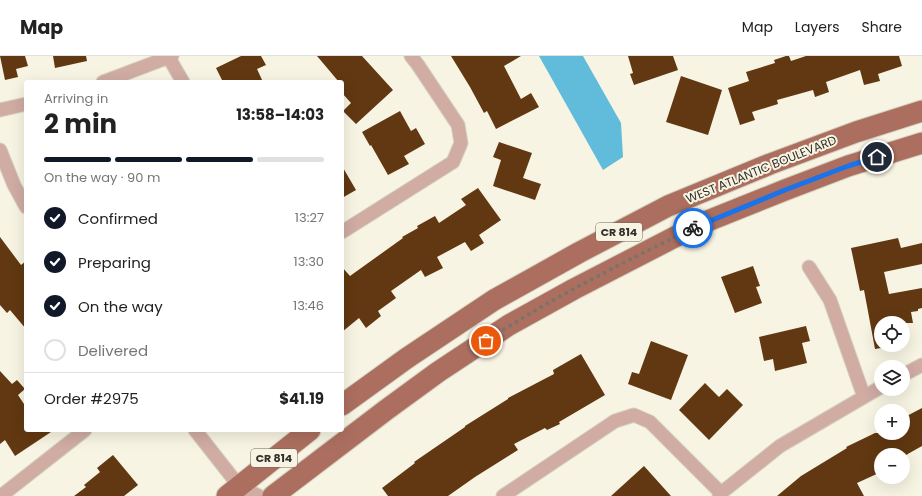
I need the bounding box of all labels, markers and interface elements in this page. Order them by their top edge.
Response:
text: Map [20,14,63,41]
text: Map [742,17,773,37]
text: Layers [795,17,839,37]
text: Share [861,17,902,37]
text: Arriving in [44,89,108,108]
text: 13:58–14:03 [236,104,324,125]
text: 2 min [44,106,117,142]
street label: WEST ATLANTIC BOULEVARD [683,131,839,207]
pin [860,140,894,174]
icon: home [866,146,888,168]
text: On the way · 90 m [44,168,160,187]
icon: check [44,207,66,229]
text: Confirmed [78,208,158,229]
text: 13:27 [295,208,324,227]
courier [673,208,713,248]
icon: bike [682,217,704,239]
road number: CR 814 [596,223,642,241]
icon: check [44,251,66,273]
text: Preparing [78,252,151,273]
text: 13:30 [294,252,324,271]
icon: check [44,295,66,317]
text: On the way [78,296,163,317]
text: 13:46 [293,296,324,315]
map controls [874,316,910,484]
button: locate [874,316,910,352]
pin [469,324,503,358]
icon: bag [475,330,497,352]
text: Delivered [78,340,148,361]
button: layers [874,360,910,396]
text: Order #2975 [44,388,139,409]
text: $41.19 [279,388,324,409]
button: + [874,404,910,440]
button: − [874,448,910,484]
road number: CR 814 [251,449,297,467]

